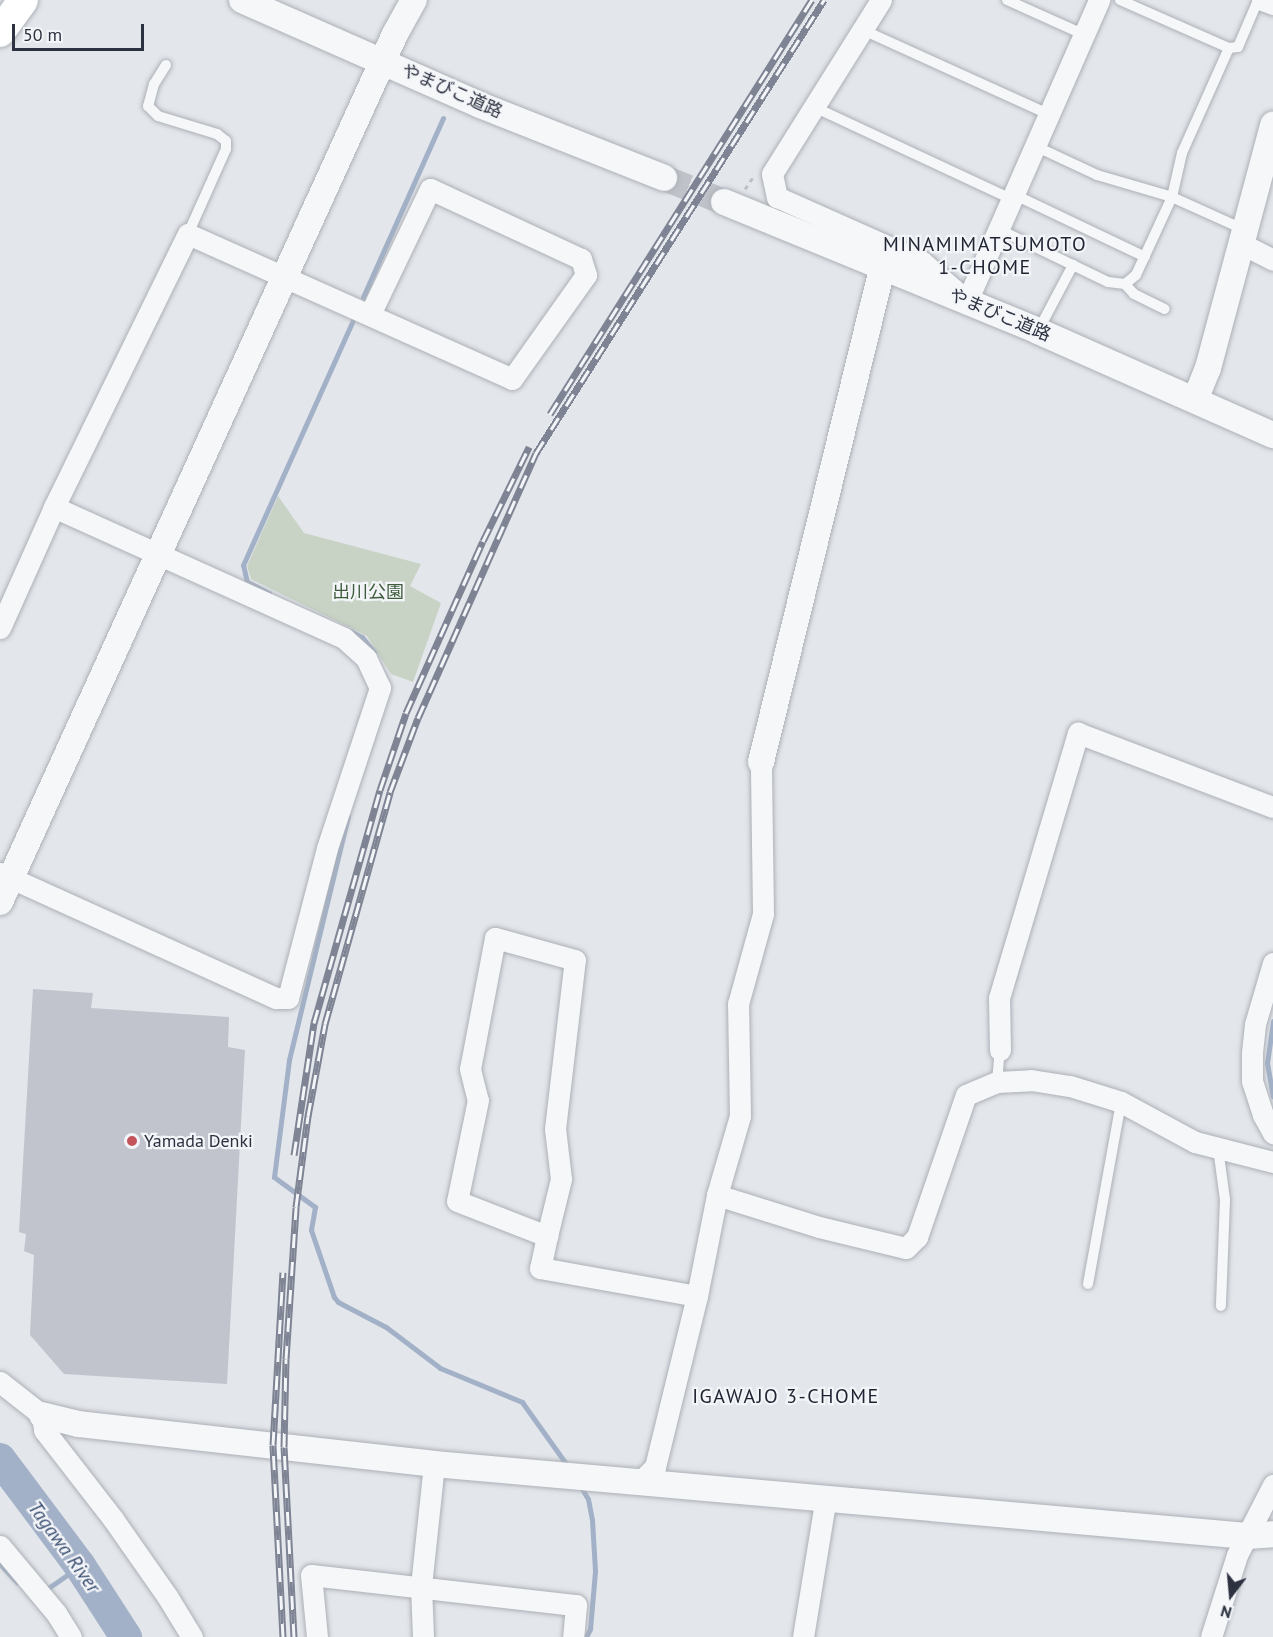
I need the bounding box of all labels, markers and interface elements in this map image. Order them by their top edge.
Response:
scale bar [15,12,147,50]
text: 50 m [23,23,62,46]
street label: やまびこ道路 [398,59,506,123]
district label: MINAMIMATSUMOTO 1-CHOME [883,232,1087,279]
street label: やまびこ道路 [946,284,1054,346]
park label: 出川公園 [332,581,404,603]
place label: Yamada Denki [144,1130,253,1152]
marker: Yamada Denki [125,1134,139,1148]
district label: IGAWAJO 3-CHOME [692,1384,880,1408]
water label: Tagawa River [23,1497,105,1597]
north arrow [1201,1565,1261,1625]
text: N [1218,1601,1234,1623]

